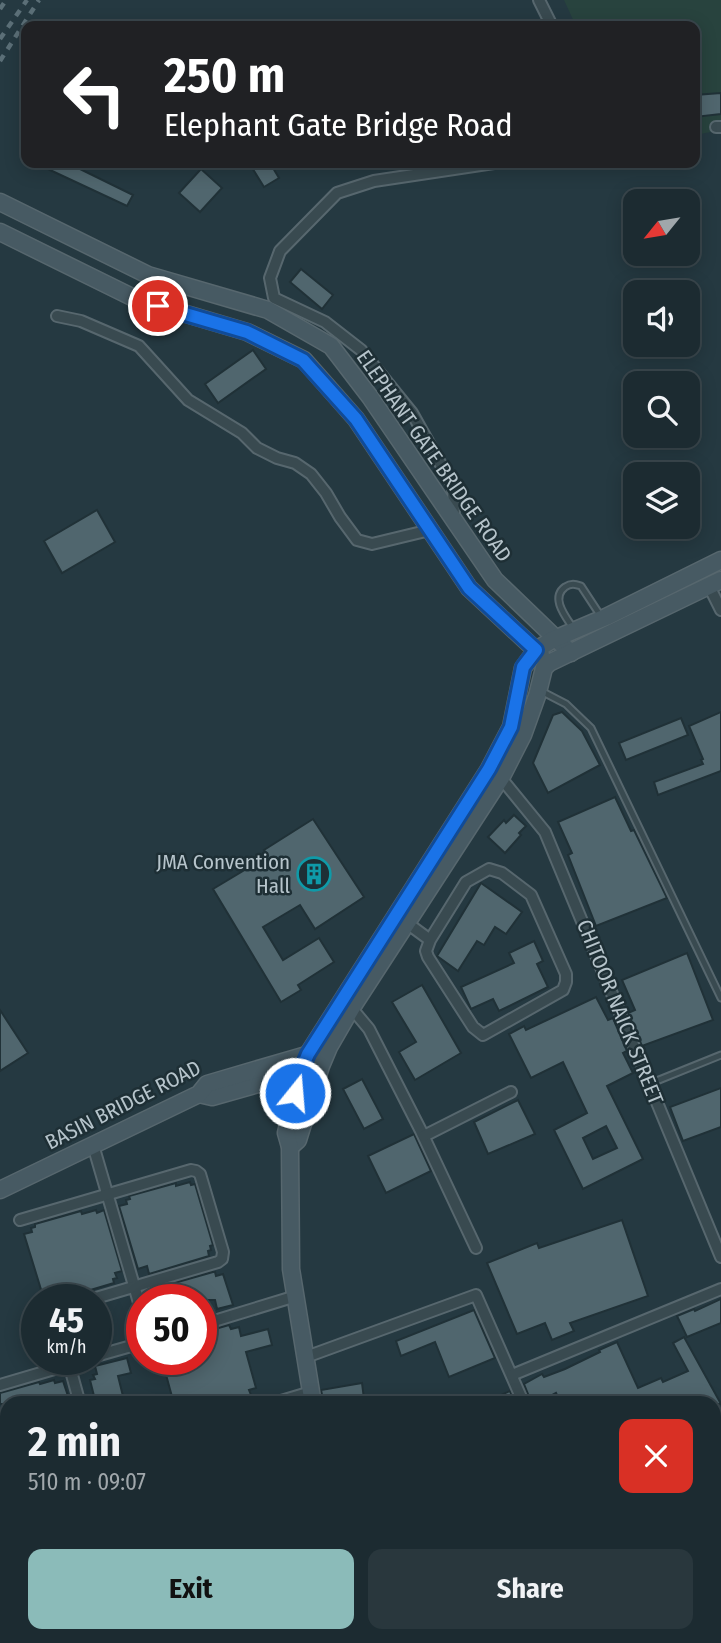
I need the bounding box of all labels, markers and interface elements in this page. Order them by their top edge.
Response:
text: 250 m [164,46,285,105]
icon: left [49,49,140,140]
text: Elephant Gate Bridge Road [164,106,513,144]
north arrow [623,189,700,266]
map controls [623,189,700,539]
pin [128,276,188,336]
button: sound [623,280,700,357]
icon: arrive [139,287,177,325]
street label: ELEPHANT GATE BRIDGE ROAD [351,345,517,567]
button: search [623,371,700,448]
button: layers [623,462,700,539]
place label: JMA Convention Hall [156,849,290,899]
building icon: JMA Convention Hall [295,855,333,893]
street label: CHITOOR NAICK STREET [571,916,669,1109]
street label: BASIN BRIDGE ROAD [41,1055,205,1155]
position arrow [258,1056,332,1130]
speed limit sign: 50 [126,1284,217,1375]
text: 45 [49,1299,84,1341]
text: km/h [46,1336,87,1358]
text: 2 min [28,1417,121,1467]
button: close [619,1419,693,1493]
text: 510 m · 09:07 [28,1468,146,1496]
button: Exit [28,1549,354,1629]
button: Share [368,1549,693,1629]

